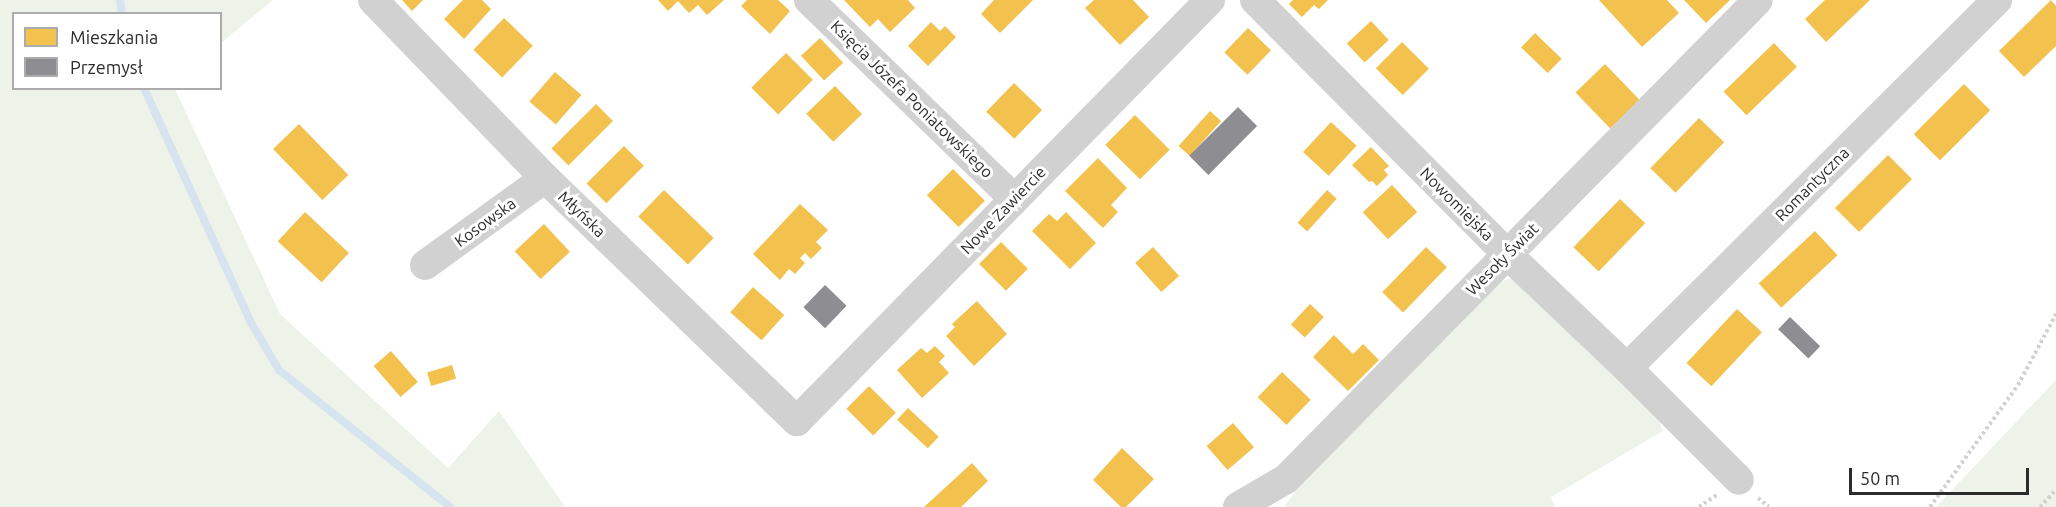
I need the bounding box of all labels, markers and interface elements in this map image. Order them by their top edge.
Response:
legend [12,12,222,90]
street label: Księcia Józefa Poniatowskiego [827,16,997,182]
text: Mieszkania [70,27,158,47]
text: Przemysł [70,57,143,77]
street label: Romantyczna [1771,143,1853,225]
street label: Nowe Zawiercie [956,162,1050,258]
street label: Nowomiejska [1416,163,1498,245]
street label: Młyńska [554,187,610,241]
street label: Kosowska [451,193,519,251]
street label: Wesoły Świat [1462,219,1542,299]
scale bar [1852,456,2032,494]
text: 50 m [1860,468,1900,488]

